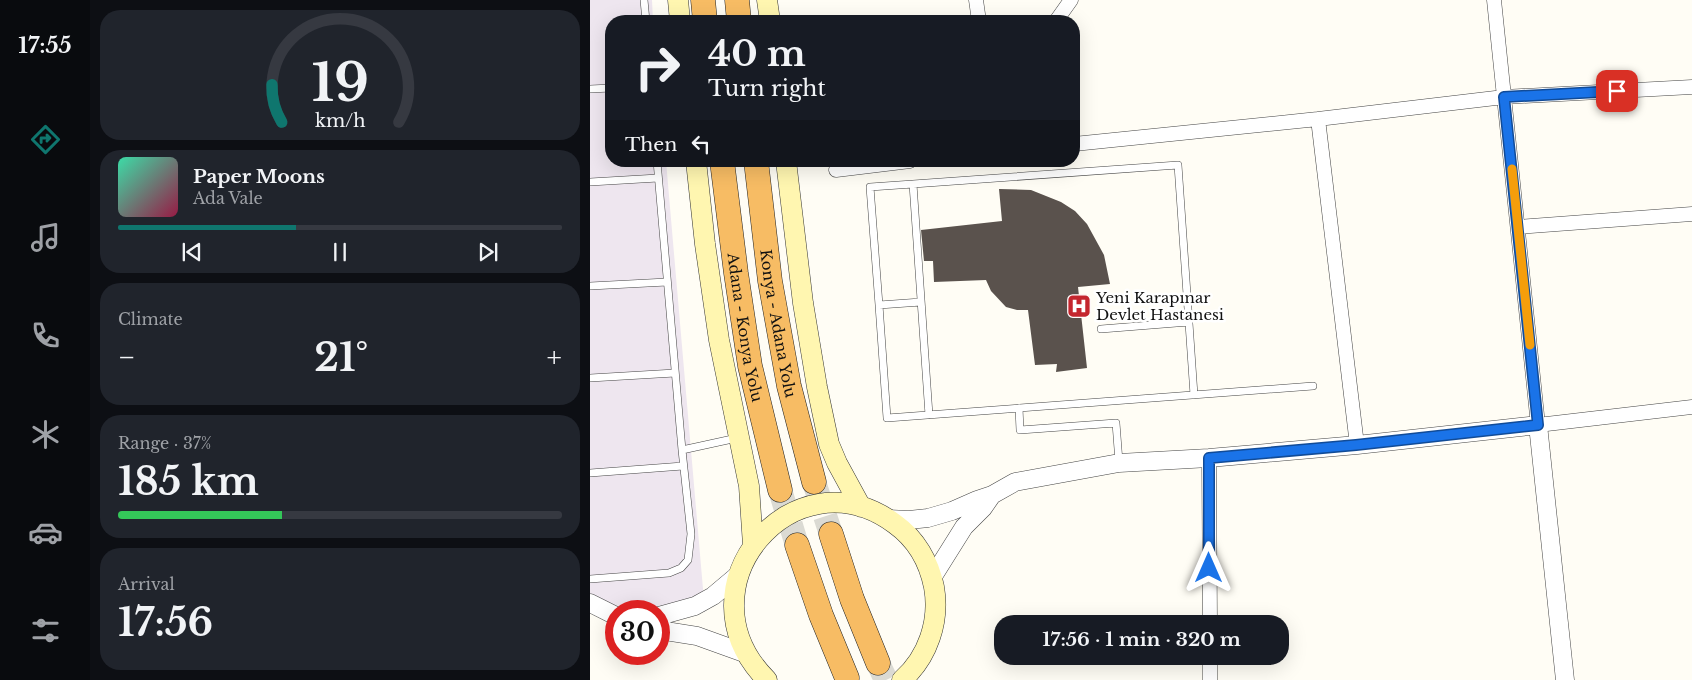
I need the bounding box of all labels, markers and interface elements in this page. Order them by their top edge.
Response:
text: 17:55 [18,32,72,59]
text: 40 m [708,32,806,75]
icon: right [625,35,690,100]
text: 19 [311,51,369,115]
pin [1596,70,1638,112]
text: Turn right [708,75,826,102]
icon: arrive [1603,77,1631,105]
text: km/h [315,110,365,132]
icon: directions [28,122,63,157]
icon: left [687,130,715,158]
text: Then [625,133,677,156]
text: Paper Moons [193,165,325,188]
text: Ada Vale [193,188,263,208]
icon: music [28,220,63,255]
icon: previous [178,238,206,266]
icon: pause [326,238,354,266]
icon: next [474,238,502,266]
street label: Konya - Adana Yolu [757,248,801,399]
street label: Adana - Konya Yolu [724,251,768,404]
place label: Yeni Karapınar Devlet Hastanesi [1095,288,1224,324]
hospital icon: Yeni Karapınar Devlet Hastanesi [1066,293,1092,319]
text: Climate [118,309,183,329]
icon: phone [28,318,63,353]
text: 21° [314,334,368,381]
text: − [118,340,136,375]
text: + [547,340,562,375]
icon: climate [28,417,63,452]
text: Range · 37% [118,433,212,453]
text: 185 km [118,458,259,505]
icon: car [28,515,63,550]
position arrow [1182,541,1234,593]
text: Arrival [118,574,175,594]
text: 17:56 [118,599,213,646]
speed limit sign: 30 [605,600,670,665]
icon: filters [28,613,63,648]
text: 17:56 · 1 min · 320 m [1042,628,1241,651]

